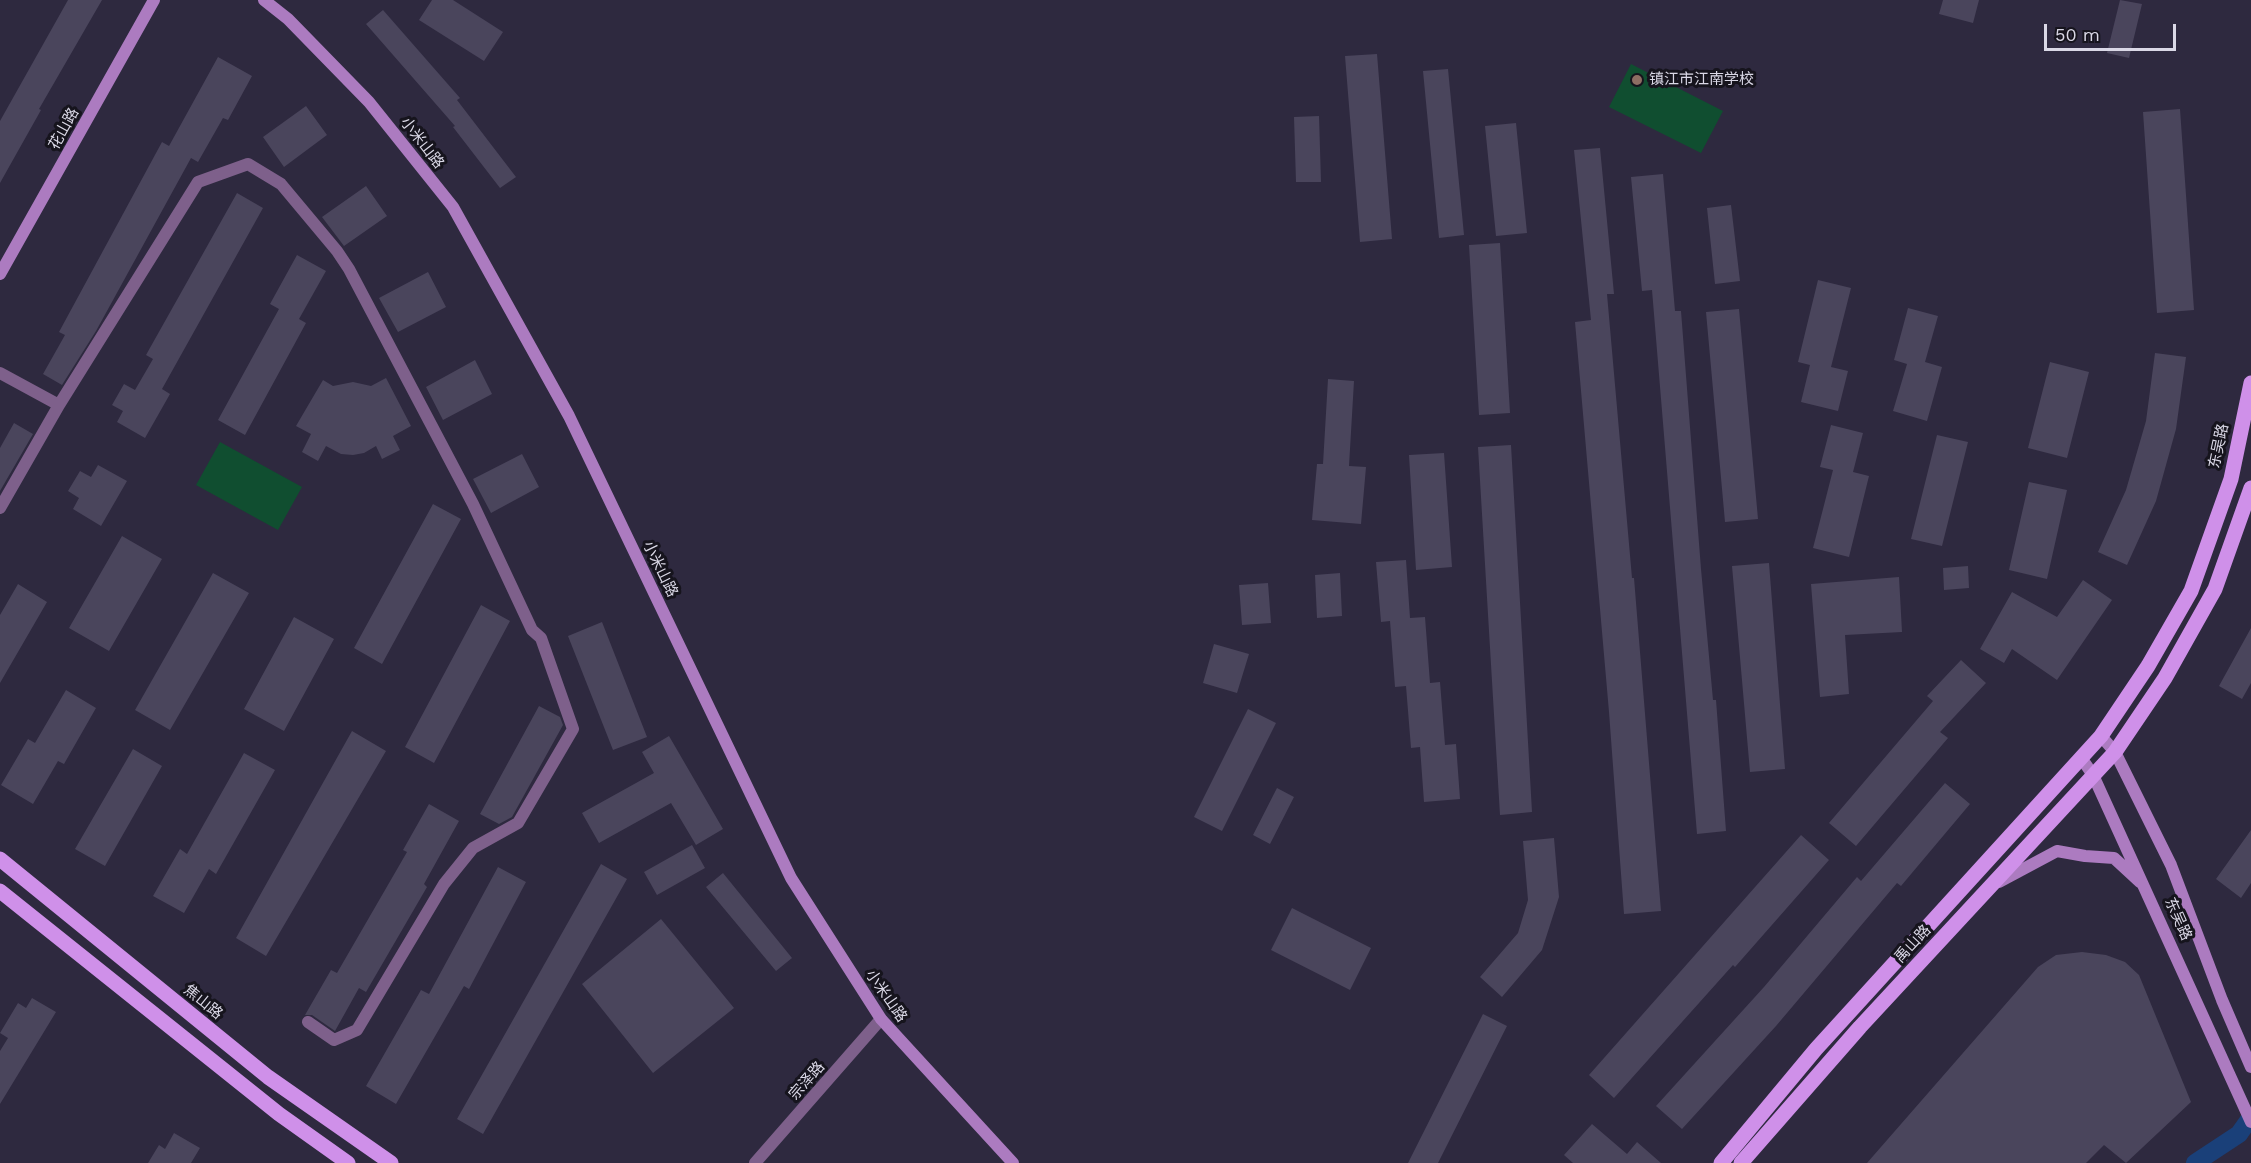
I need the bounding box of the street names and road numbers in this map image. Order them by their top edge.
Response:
street label: 花山路 [45,105,83,153]
street label: 小米山路 [396,114,448,172]
street label: 东吴路 [2206,422,2232,470]
street label: 小米山路 [639,538,681,600]
street label: 东吴路 [2161,895,2195,943]
street label: 禹山路 [1891,921,1935,967]
street label: 小米山路 [861,966,911,1026]
street label: 焦山路 [180,981,226,1023]
street label: 宗泽路 [785,1058,829,1104]

